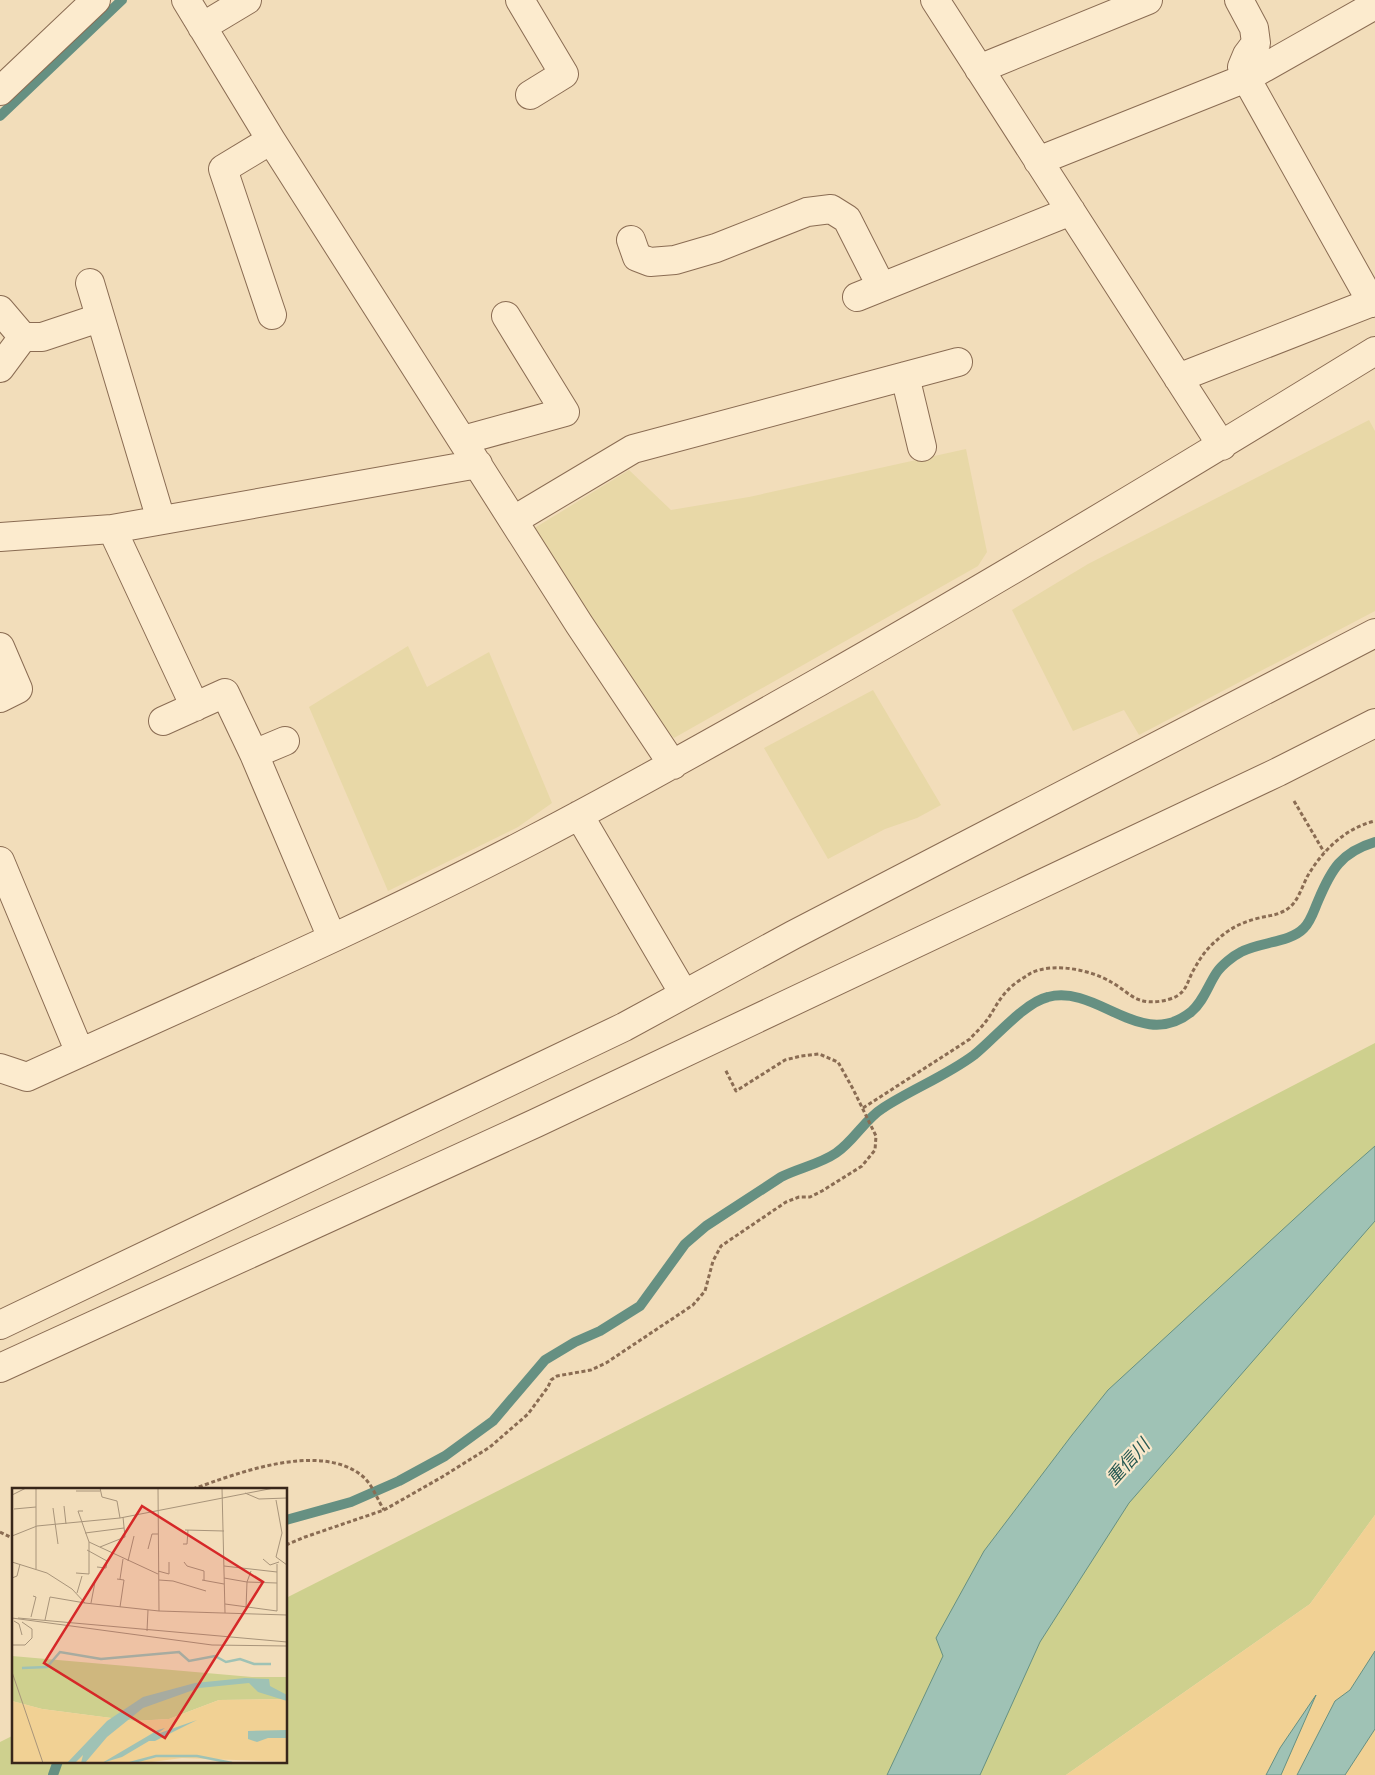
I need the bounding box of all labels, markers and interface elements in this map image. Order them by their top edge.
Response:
water label: 重信川 [1103,1434,1155,1489]
inset map [12,1488,288,1762]

